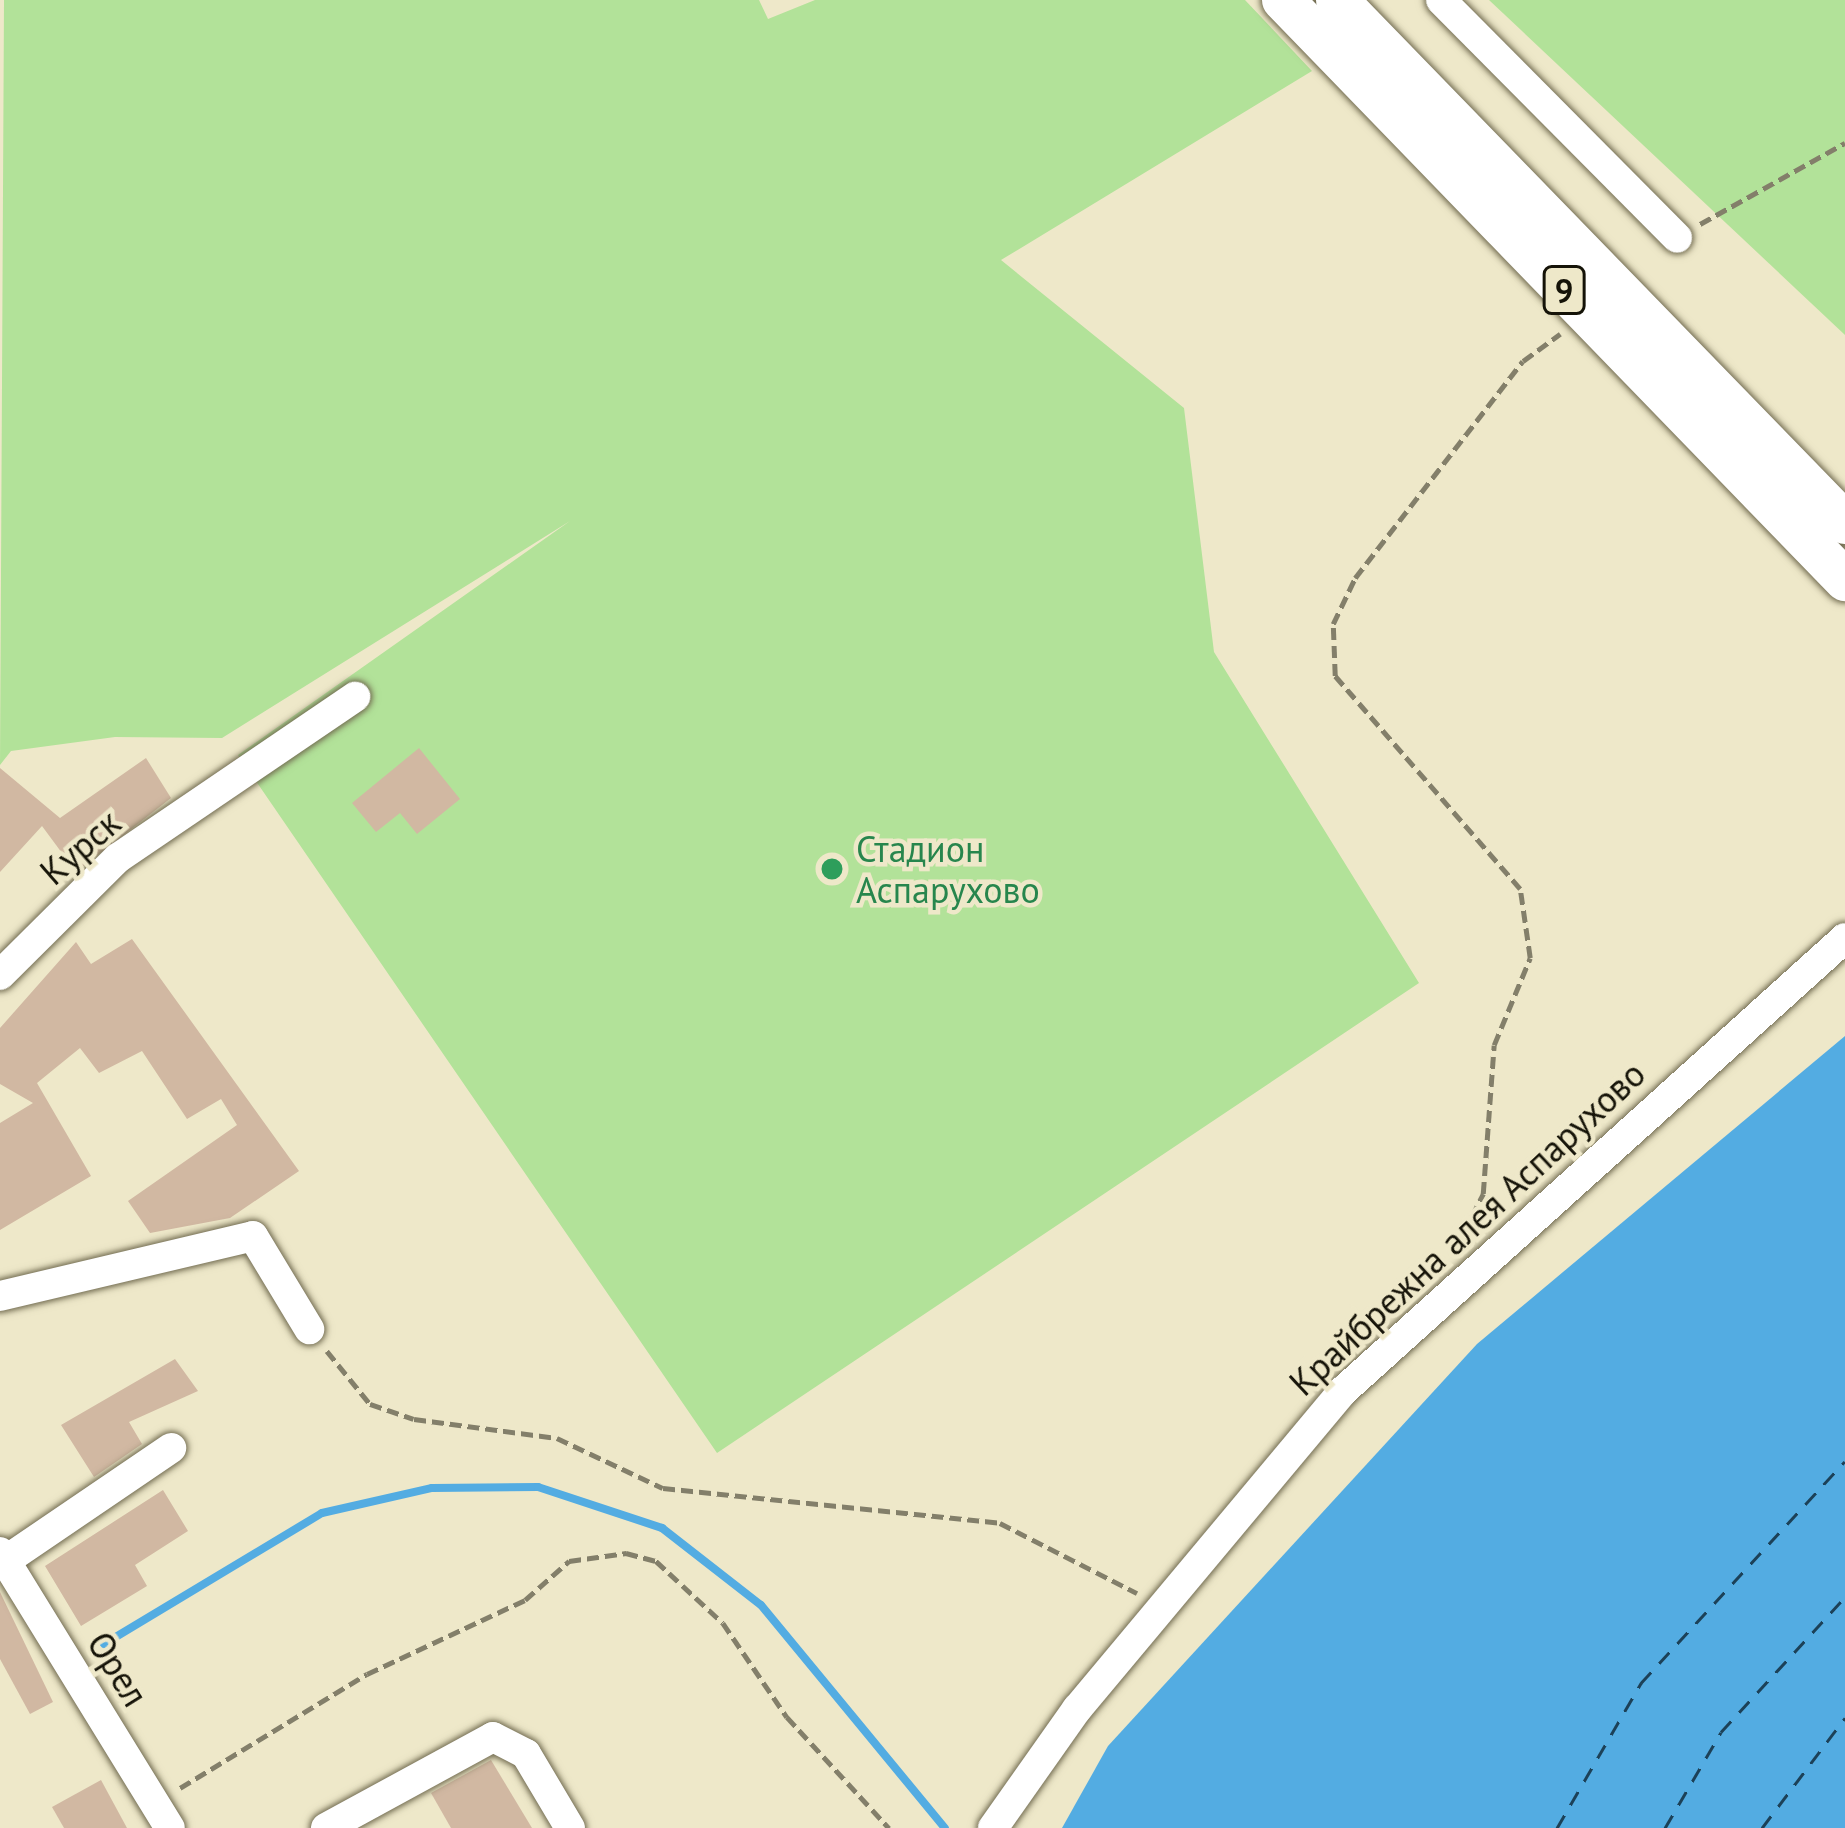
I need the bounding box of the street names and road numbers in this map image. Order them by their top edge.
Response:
road number: 9 [1540,263,1588,317]
street label: Курск [31,801,129,893]
street label: Крайбрежна алея Аспарухово [1280,1052,1654,1404]
street label: Орел [79,1624,157,1714]

